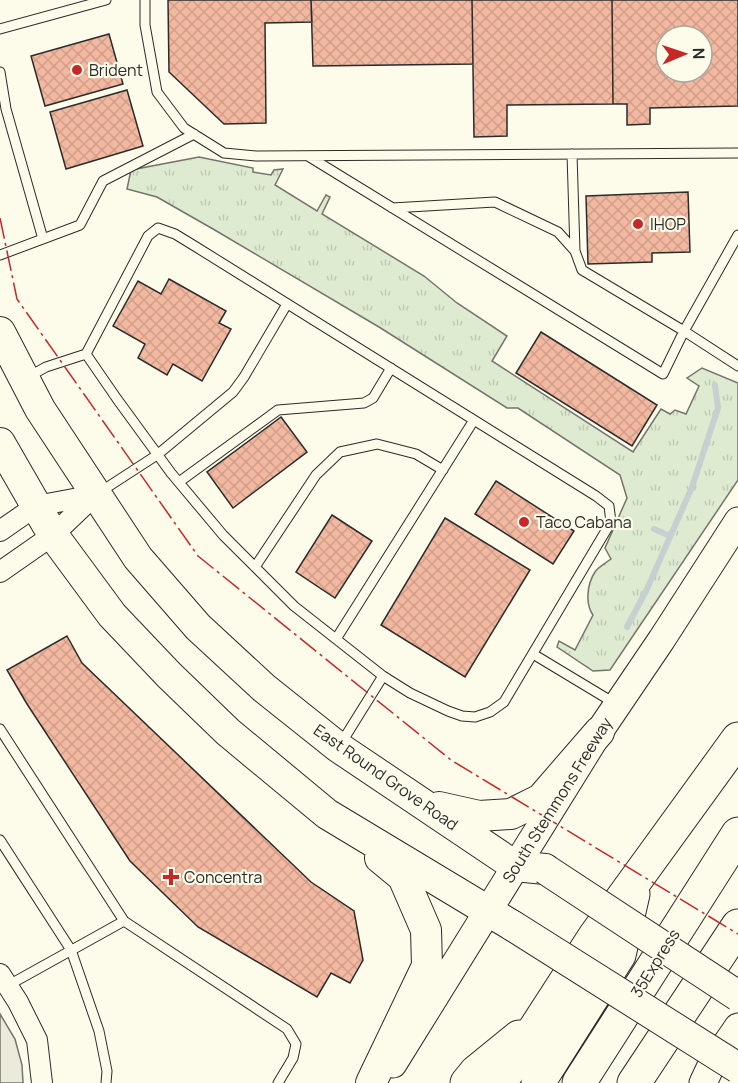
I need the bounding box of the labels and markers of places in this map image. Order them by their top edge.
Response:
place label: Brident [89,59,143,81]
marker: Brident [70,63,84,77]
place label: IHOP [650,213,686,235]
marker: IHOP [631,217,645,231]
place label: Taco Cabana [536,511,632,533]
marker: Taco Cabana [517,515,531,529]
place label: Concentra [184,866,262,888]
marker: Concentra [162,868,180,886]

